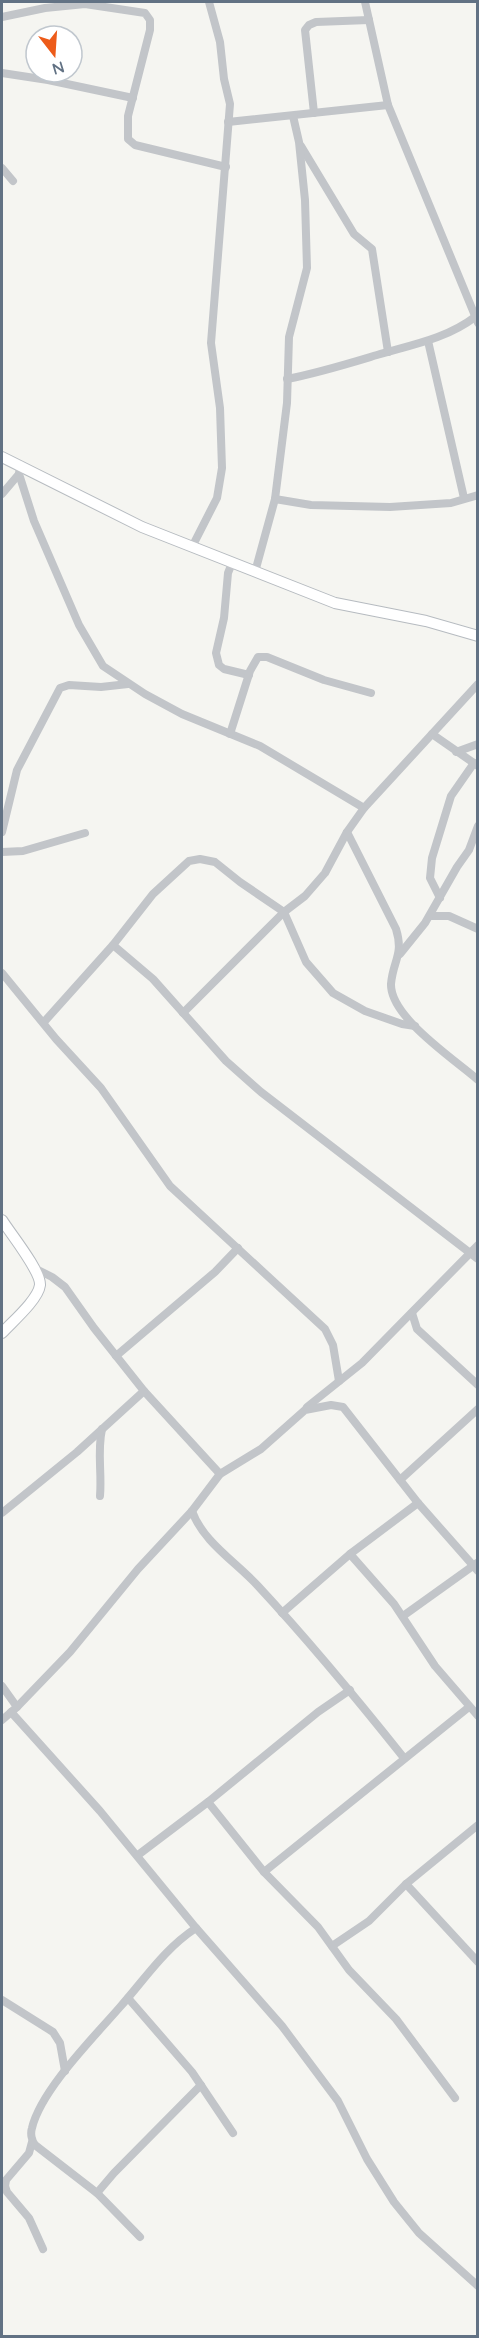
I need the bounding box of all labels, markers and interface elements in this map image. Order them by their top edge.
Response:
north arrow [24,24,84,84]
text: N [50,57,67,80]

